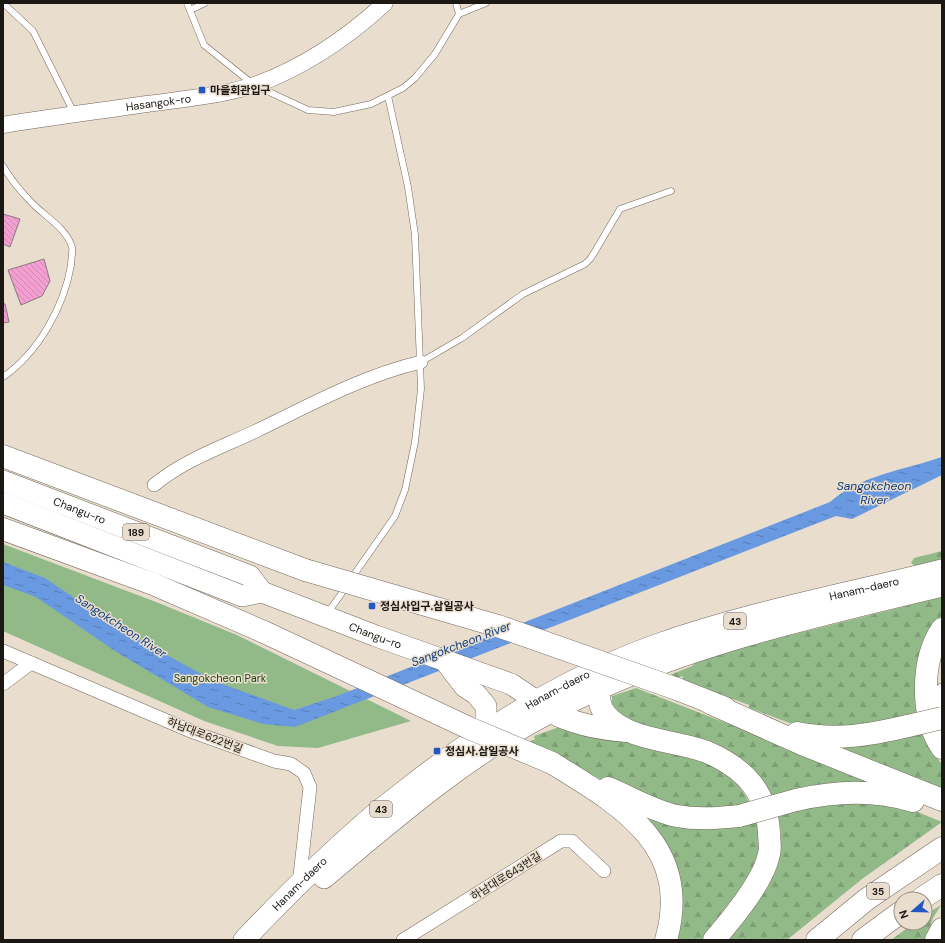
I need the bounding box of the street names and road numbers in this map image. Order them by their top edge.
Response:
street label: Hasangok-ro [125,91,192,114]
street label: Changu-ro [51,494,108,527]
road number: 189 [123,524,149,540]
street label: Hanam-daero [828,574,900,603]
road number: 43 [724,613,746,629]
street label: Changu-ro [347,619,404,652]
street label: Hanam-daero [523,667,592,713]
street label: 하남대로622번길 [165,714,245,756]
road number: 43 [370,801,392,817]
street label: 하남대로643번길 [468,849,544,903]
street label: Hanam-daero [269,854,330,914]
road number: 35 [867,883,889,899]

